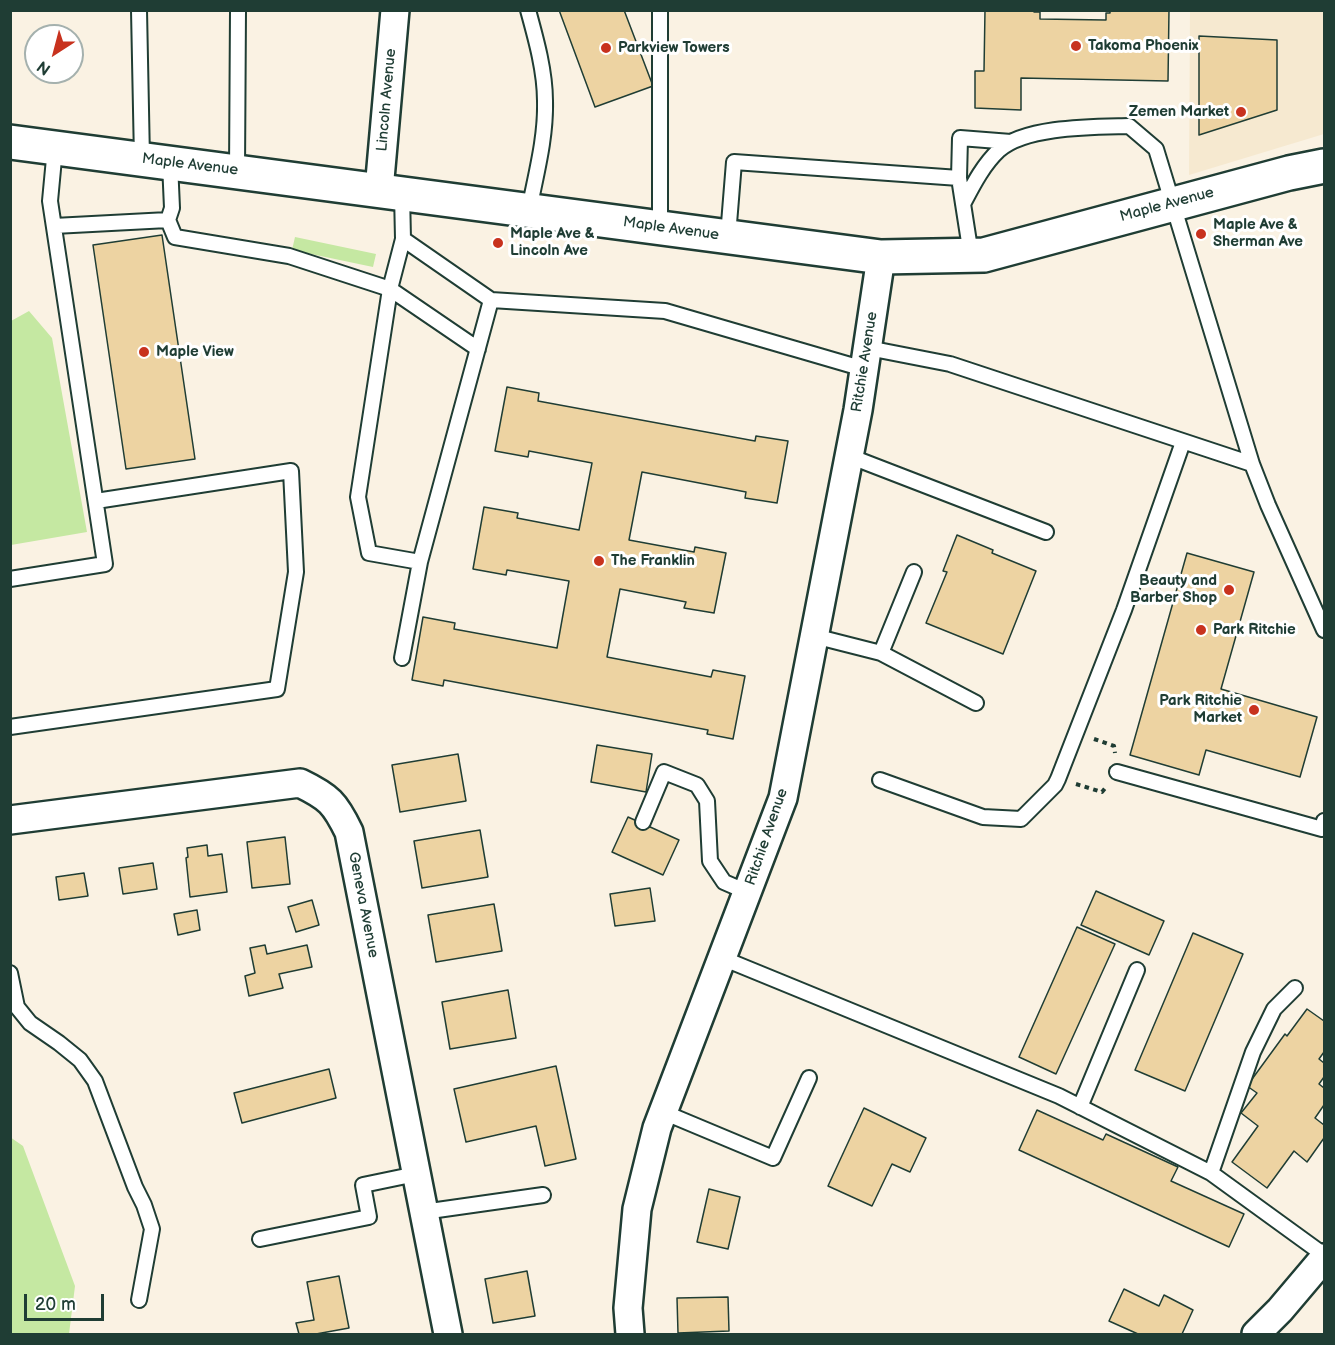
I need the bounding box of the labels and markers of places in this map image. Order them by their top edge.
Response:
place label: Takoma Phoenix [1088,37,1198,55]
place label: Parkview Towers [618,39,730,57]
marker: Takoma Phoenix [1069,39,1083,53]
marker: Parkview Towers [599,41,613,55]
place label: Zemen Market [1129,103,1229,121]
marker: Zemen Market [1234,105,1248,119]
place label: Maple Ave & Sherman Ave [1213,216,1303,251]
place label: Maple Ave & Lincoln Ave [510,225,595,260]
marker: Maple Ave & Sherman Ave [1194,227,1208,241]
marker: Maple Ave & Lincoln Ave [491,236,505,250]
place label: Maple View [156,343,234,361]
marker: Maple View [137,345,151,359]
place label: The Franklin [611,552,695,570]
marker: The Franklin [592,554,606,568]
place label: Beauty and Barber Shop [1130,572,1217,607]
marker: Beauty and Barber Shop [1222,583,1236,597]
place label: Park Ritchie [1213,621,1296,639]
marker: Park Ritchie [1194,623,1208,637]
place label: Park Ritchie Market [1159,692,1242,727]
marker: Park Ritchie Market [1247,703,1261,717]

